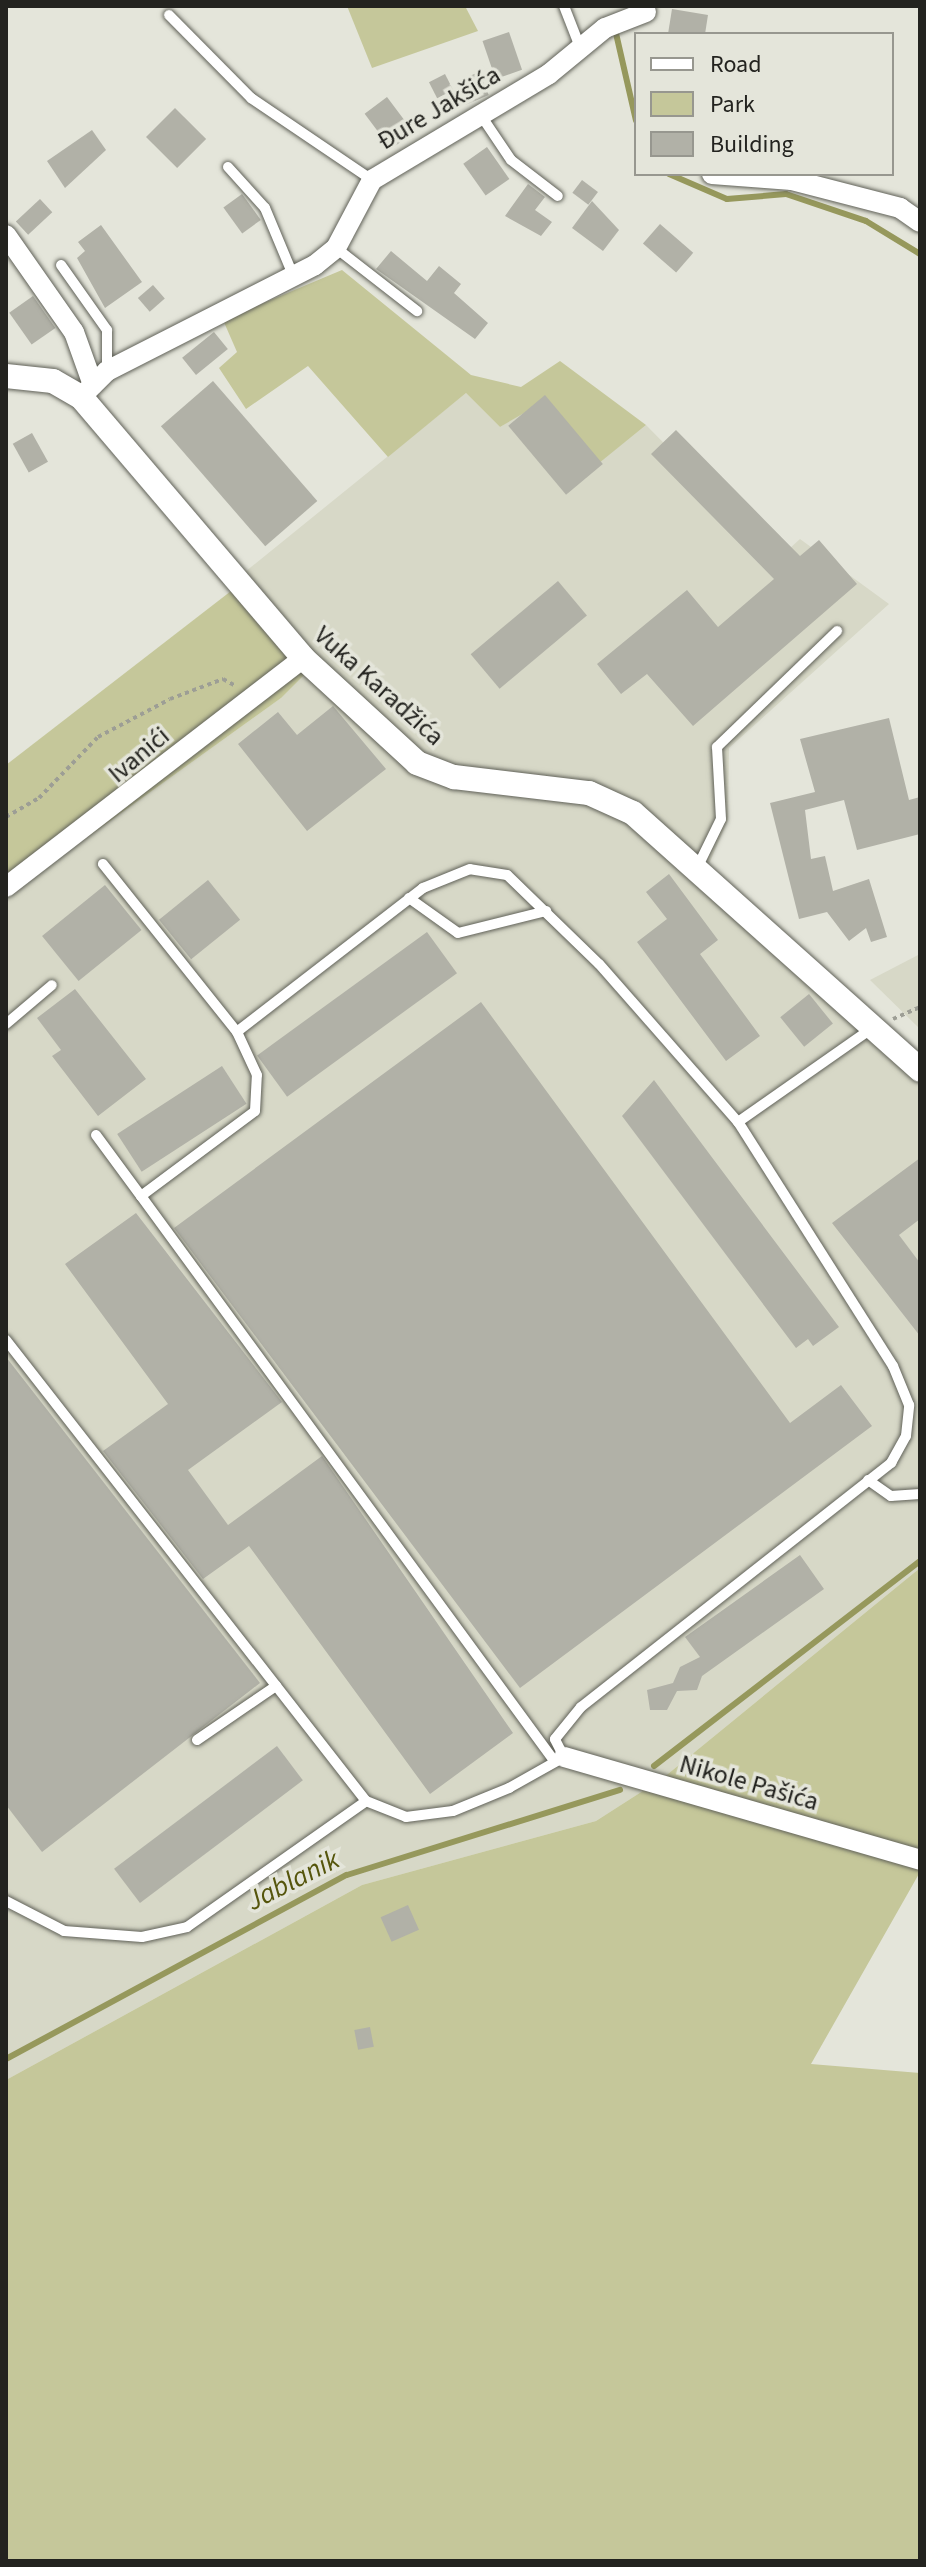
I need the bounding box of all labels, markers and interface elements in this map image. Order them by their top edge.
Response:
legend [634,32,894,176]
text: Road [710,47,762,82]
street label: Đure Jakšića [372,59,506,157]
text: Park [710,87,755,122]
text: Building [710,127,794,162]
street label: Vuka Karadžića [308,620,450,752]
street label: Ivanići [102,720,176,790]
street label: Nikole Pašića [676,1748,822,1818]
water label: Jablanik [241,1842,345,1918]

